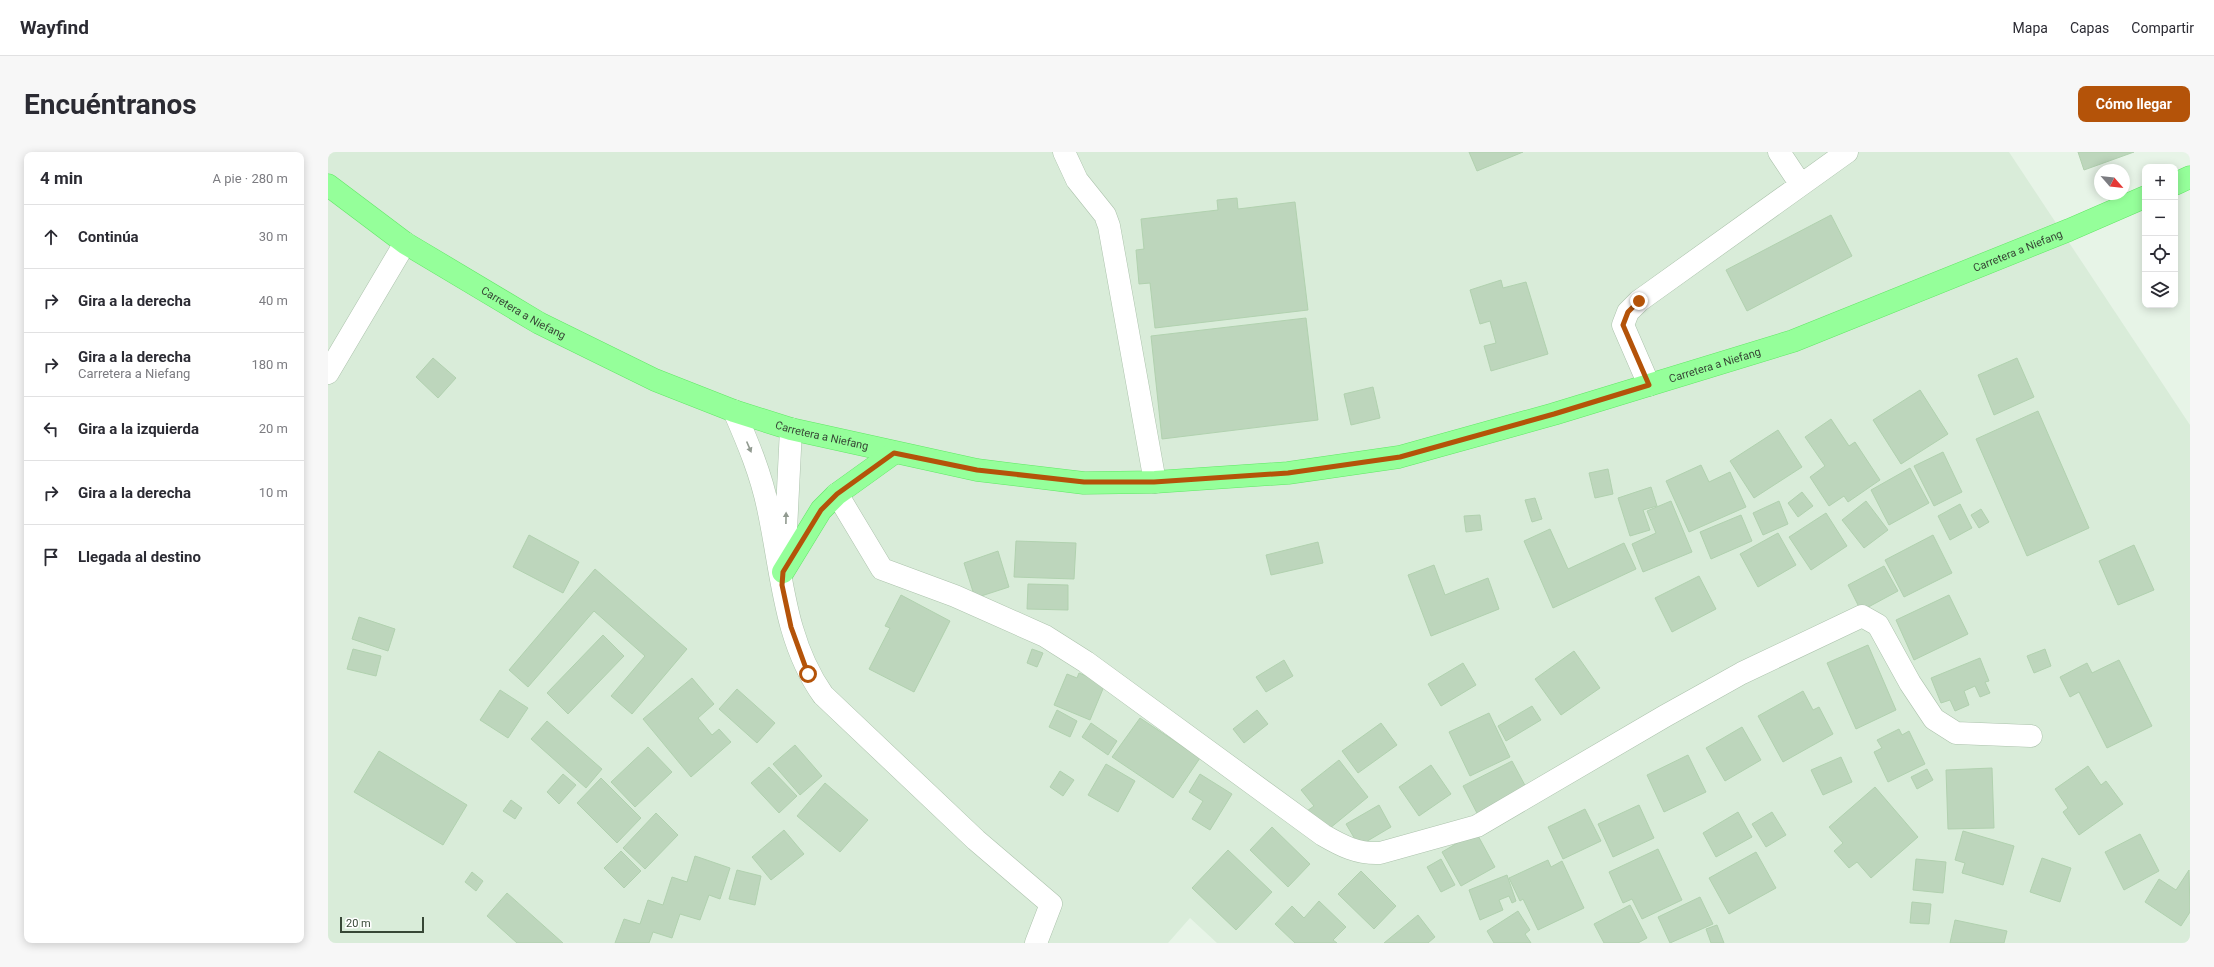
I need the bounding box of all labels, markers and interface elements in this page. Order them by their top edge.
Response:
text: Wayfind [20,16,89,39]
text: Mapa [2013,20,2048,36]
text: Capas [2070,20,2109,36]
text: Compartir [2131,20,2194,36]
button: Cómo llegar [2078,86,2190,122]
text: Encuéntranos [24,88,197,121]
north arrow [2094,164,2130,200]
map controls [2142,164,2178,308]
button: + [2142,164,2178,200]
text: 4 min [40,168,83,188]
text: A pie · 280 m [213,171,288,186]
button: − [2142,200,2178,236]
icon: ahead [40,226,62,248]
street label: Carretera a Niefang [1971,227,2064,274]
text: Continúa [78,228,139,246]
text: 30 m [259,229,288,244]
button: locate [2142,236,2178,272]
button: layers [2142,272,2178,308]
street label: Carretera a Niefang [479,284,568,342]
icon: right [40,290,62,312]
text: Gira a la derecha [78,292,191,310]
route end [1630,292,1648,310]
text: 40 m [259,293,288,308]
street label: Carretera a Niefang [1667,345,1762,385]
text: Gira a la derecha [78,348,191,366]
icon: right [40,354,62,376]
text: 180 m [251,357,288,372]
text: Carretera a Niefang [78,366,190,381]
icon: left [40,418,62,440]
street label: Carretera a Niefang [774,418,870,452]
text: Gira a la izquierda [78,420,199,438]
text: 20 m [259,421,288,436]
one-way arrow [747,442,753,454]
icon: right [40,482,62,504]
text: Gira a la derecha [78,484,191,502]
text: 10 m [259,485,288,500]
one-way arrow [783,511,789,524]
icon: arrive [40,546,62,568]
text: Llegada al destino [78,548,201,566]
route start [799,665,817,683]
scale bar [340,915,424,934]
text: 20 m [346,917,371,930]

